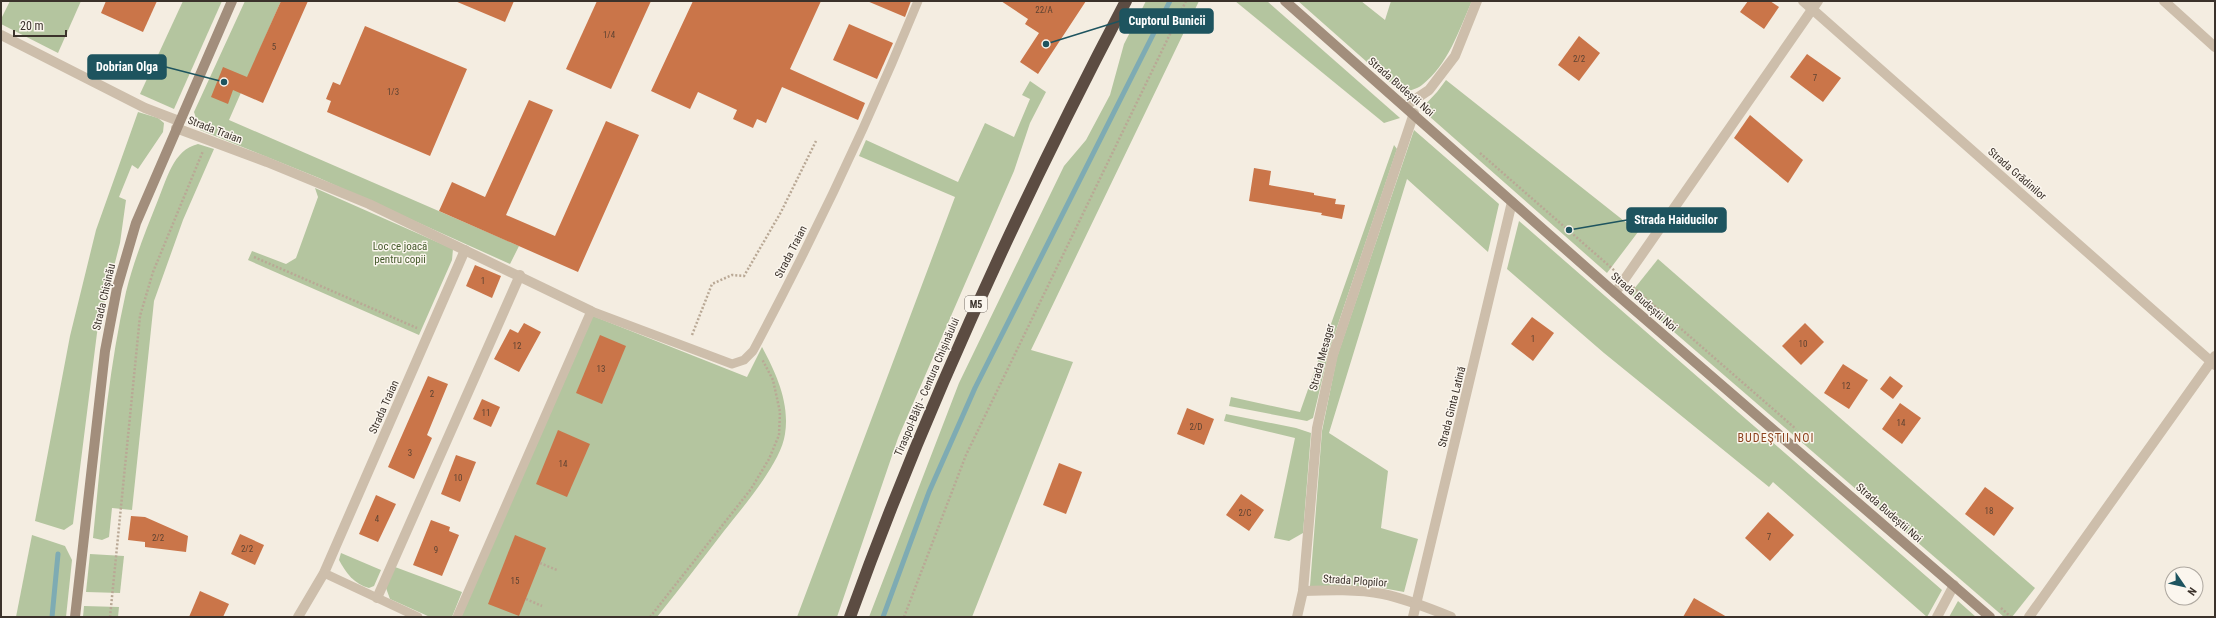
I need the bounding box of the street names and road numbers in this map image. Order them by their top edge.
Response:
street label: Strada Budeștii Noi [1365,55,1437,119]
street label: Strada Traian [186,114,244,146]
street label: Strada Grădinilor [1985,145,2049,203]
street label: Strada Traian [772,224,810,280]
street label: Strada Chișinău [90,262,118,332]
street label: Strada Budeștii Noi [1608,270,1680,334]
road number: M5 [965,296,987,312]
street label: Tiraspol-Bălţi - Centura Chișinăului [892,316,962,458]
street label: Strada Mesager [1307,322,1337,392]
street label: Strada Ginta Latină [1436,365,1468,449]
street label: Strada Traian [366,378,402,436]
street label: Strada Budeștii Noi [1853,481,1925,545]
street label: Strada Plopilor [1323,572,1388,590]

